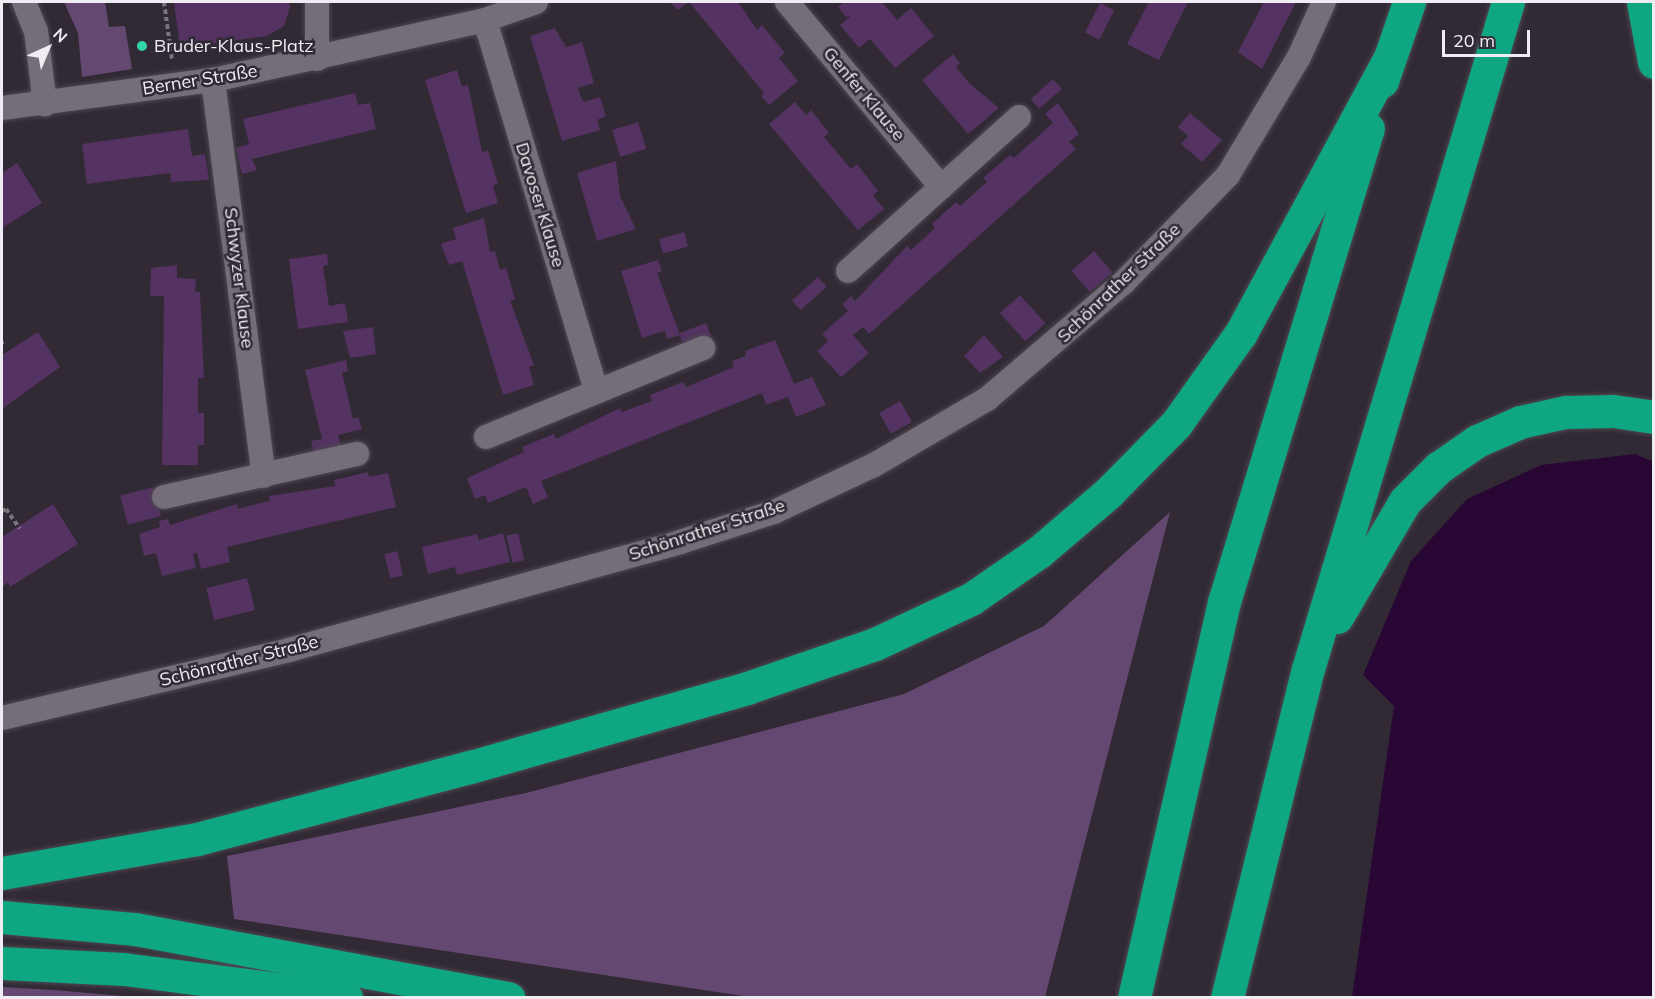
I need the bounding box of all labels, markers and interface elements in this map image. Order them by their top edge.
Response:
north arrow [18,18,78,78]
scale bar [1445,18,1534,56]
text: N [49,24,72,46]
text: 20 m [1453,29,1495,52]
place label: Bruder-Klaus-Platz [154,35,314,57]
marker: Bruder-Klaus-Platz [135,39,149,53]
street label: Genfer Klause [818,43,910,145]
street label: Berner Straße [141,60,259,100]
street label: Davoser Klause [511,140,569,270]
street label: Schwyzer Klause [220,206,258,350]
street label: Schönrather Straße [1053,219,1185,347]
street label: Schönrather Straße [626,495,788,565]
street label: Schönrather Straße [158,631,320,691]

